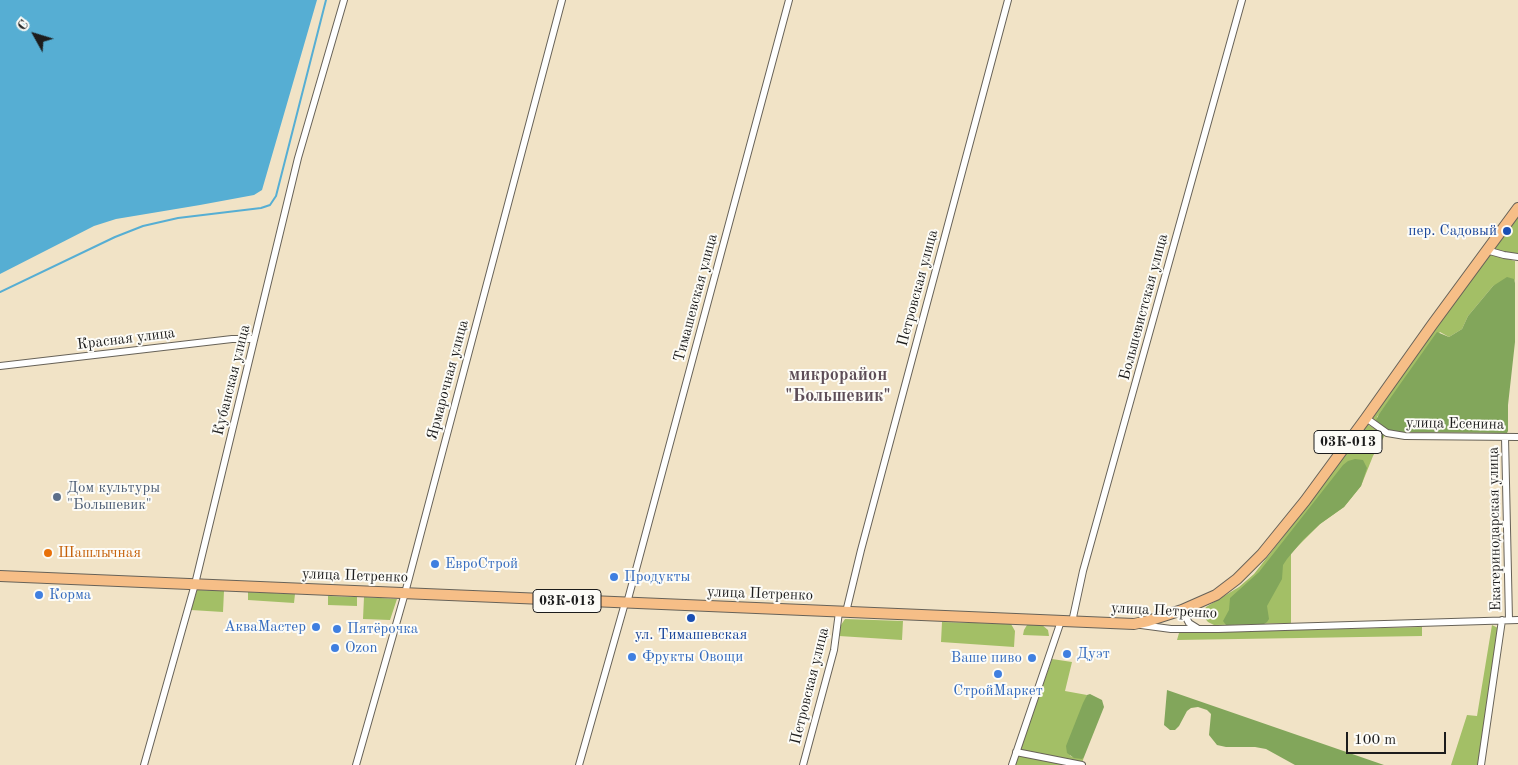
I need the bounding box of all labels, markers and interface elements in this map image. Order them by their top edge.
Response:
north arrow [10,10,60,60]
text: С [15,18,32,34]
place label: пер. Садовый [1408,222,1497,240]
marker: пер. Садовый [1501,225,1513,237]
street label: Петровская улица [894,228,942,348]
street label: Тимашевская улица [670,232,722,364]
street label: Большевистская улица [1116,232,1172,382]
street label: Ярмарочная улица [423,318,473,442]
street label: Кубанская улица [210,323,254,437]
street label: Красная улица [76,324,176,354]
district label: микрорайон "Большевик" [785,364,891,406]
street label: улица Есенина [1406,414,1504,434]
road number: 03К-013 [1314,431,1382,454]
street label: Екатеринодарская улица [1485,446,1505,612]
place label: Дом культуры "Большевик" [67,479,160,514]
marker: Дом культуры "Большевик" [51,491,63,503]
place label: Шашлычная [58,544,141,562]
marker: Шашлычная [42,547,54,559]
place label: ЕвроСтрой [445,555,518,573]
marker: ЕвроСтрой [429,558,441,570]
street label: улица Петренко [302,565,408,587]
place label: Продукты [624,568,690,586]
marker: Продукты [608,571,620,583]
street label: улица Петренко [707,583,813,605]
place label: Корма [49,586,91,604]
marker: Корма [33,589,45,601]
road number: 03К-013 [533,590,601,612]
street label: улица Петренко [1110,599,1218,623]
marker: ул. Тимашевская [685,612,697,624]
place label: АкваМастер [224,618,306,636]
place label: Пятёрочка [347,620,418,638]
marker: АкваМастер [310,621,322,633]
marker: Пятёрочка [331,623,343,635]
place label: ул. Тимашевская [635,626,747,644]
street label: Петровская улица [787,626,833,746]
place label: Ozon [345,639,378,657]
marker: Ozon [329,642,341,654]
place label: Дуэт [1077,645,1110,663]
place label: Фрукты Овощи [642,648,743,666]
marker: Дуэт [1061,648,1073,660]
place label: Ваше пиво [951,649,1022,667]
marker: Фрукты Овощи [626,651,638,663]
marker: Ваше пиво [1026,652,1038,664]
marker: СтройМаркет [992,668,1004,680]
place label: СтройМаркет [953,682,1043,700]
scale bar [1348,722,1448,754]
text: 100 m [1354,733,1396,748]

